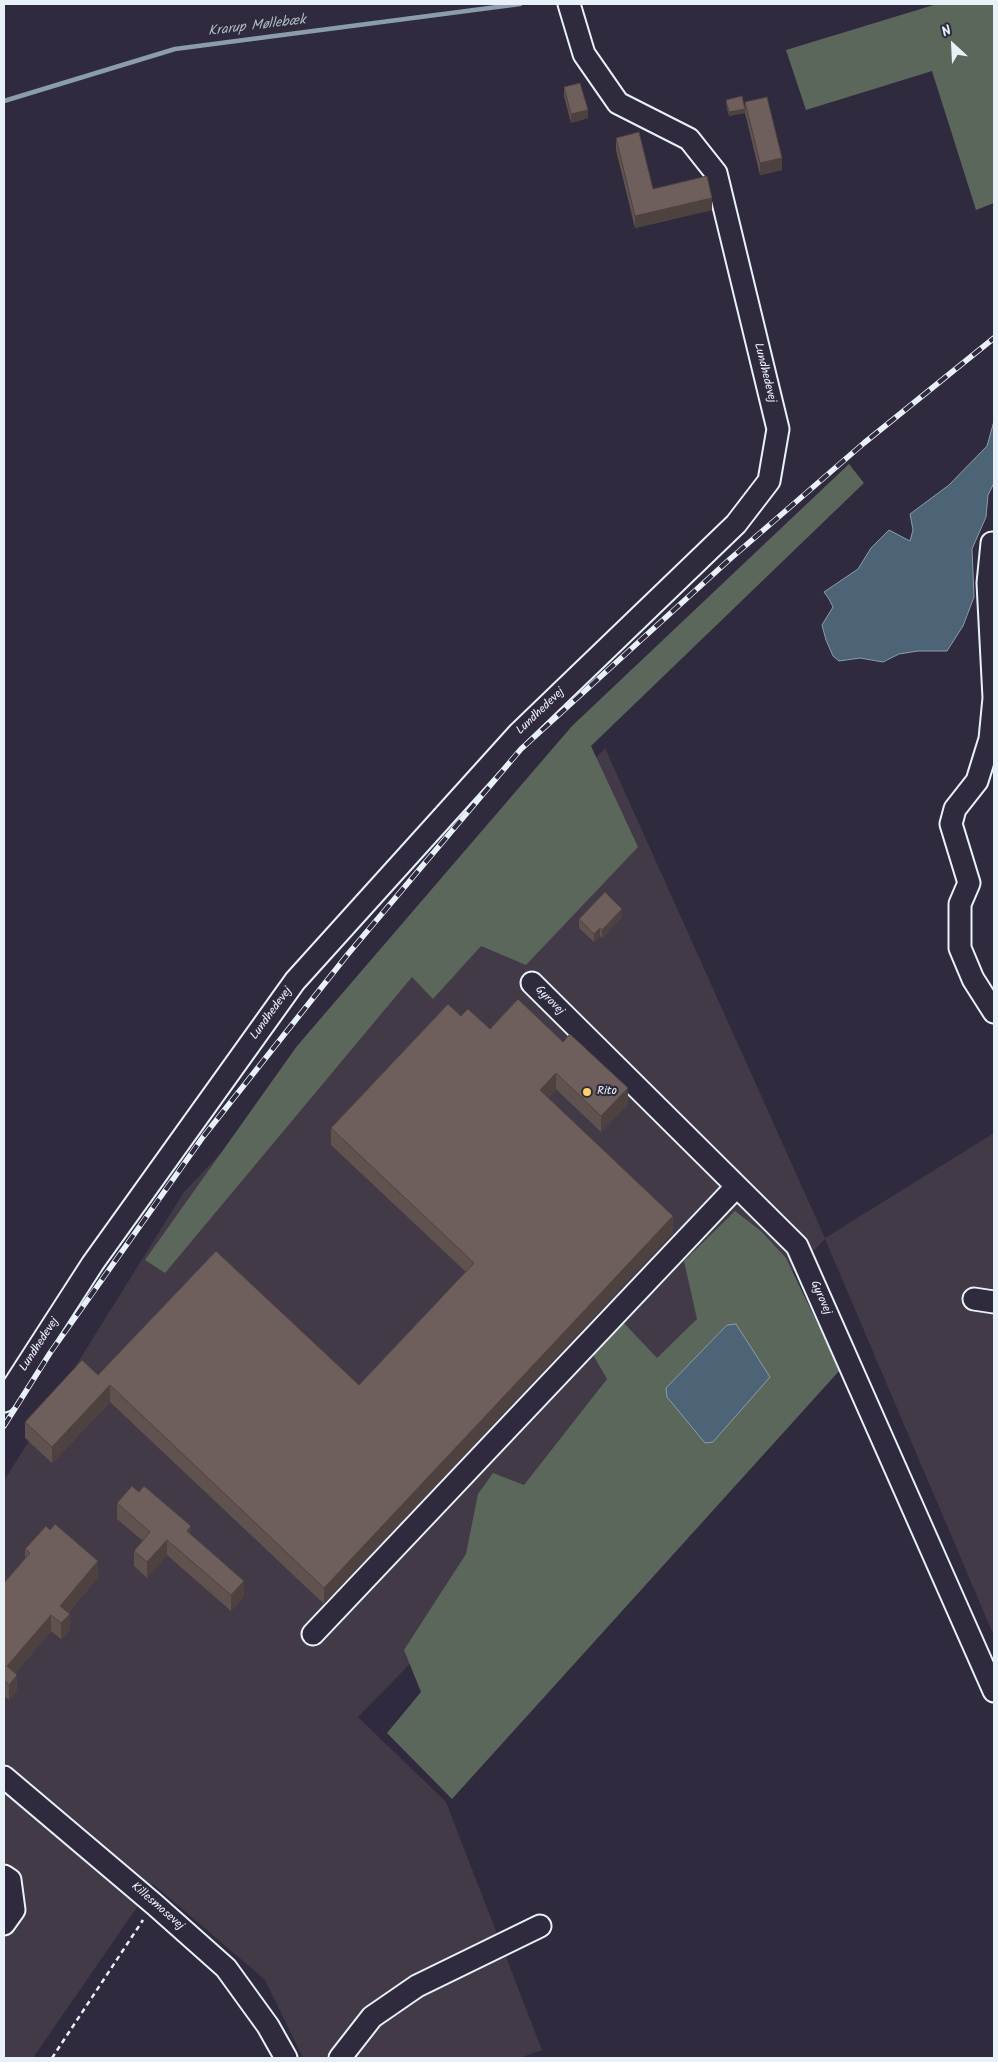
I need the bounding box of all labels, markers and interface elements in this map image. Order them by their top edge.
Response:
water label: Krarup Møllebæk [207,13,307,41]
north arrow [928,20,978,70]
text: N [938,20,955,43]
street label: Lundhedevej [750,341,778,405]
street label: Lundhedevej [514,685,568,739]
street label: Gyrovej [531,983,567,1019]
street label: Lundhedevej [248,985,296,1043]
place label: Rito [597,1085,617,1099]
marker: Rito [581,1086,593,1098]
street label: Gyrovej [806,1279,834,1317]
street label: Lundhedevej [17,1315,63,1375]
street label: Killesmosevej [128,1880,186,1934]

